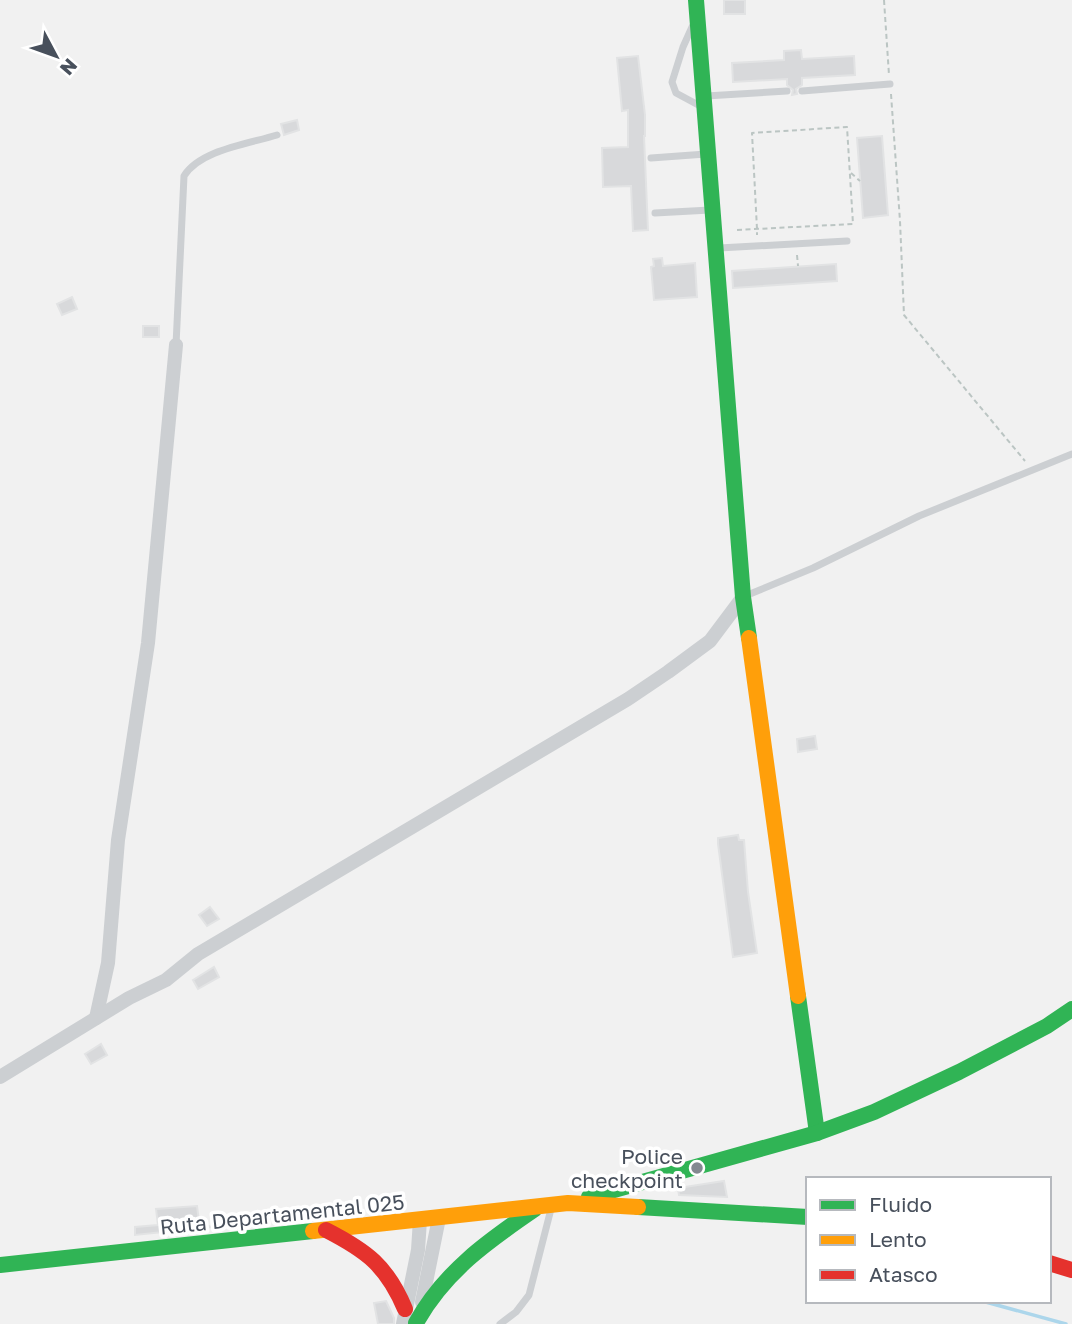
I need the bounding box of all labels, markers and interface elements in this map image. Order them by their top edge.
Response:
north arrow [21,21,91,91]
text: N [56,54,83,80]
place label: Police checkpoint [571,1143,683,1193]
marker: Police checkpoint [689,1160,705,1176]
legend [806,1177,1051,1303]
street label: Ruta Departamental 025 [158,1188,406,1240]
text: Fluido [869,1191,932,1217]
text: Lento [869,1226,927,1252]
text: Atasco [869,1261,938,1287]

